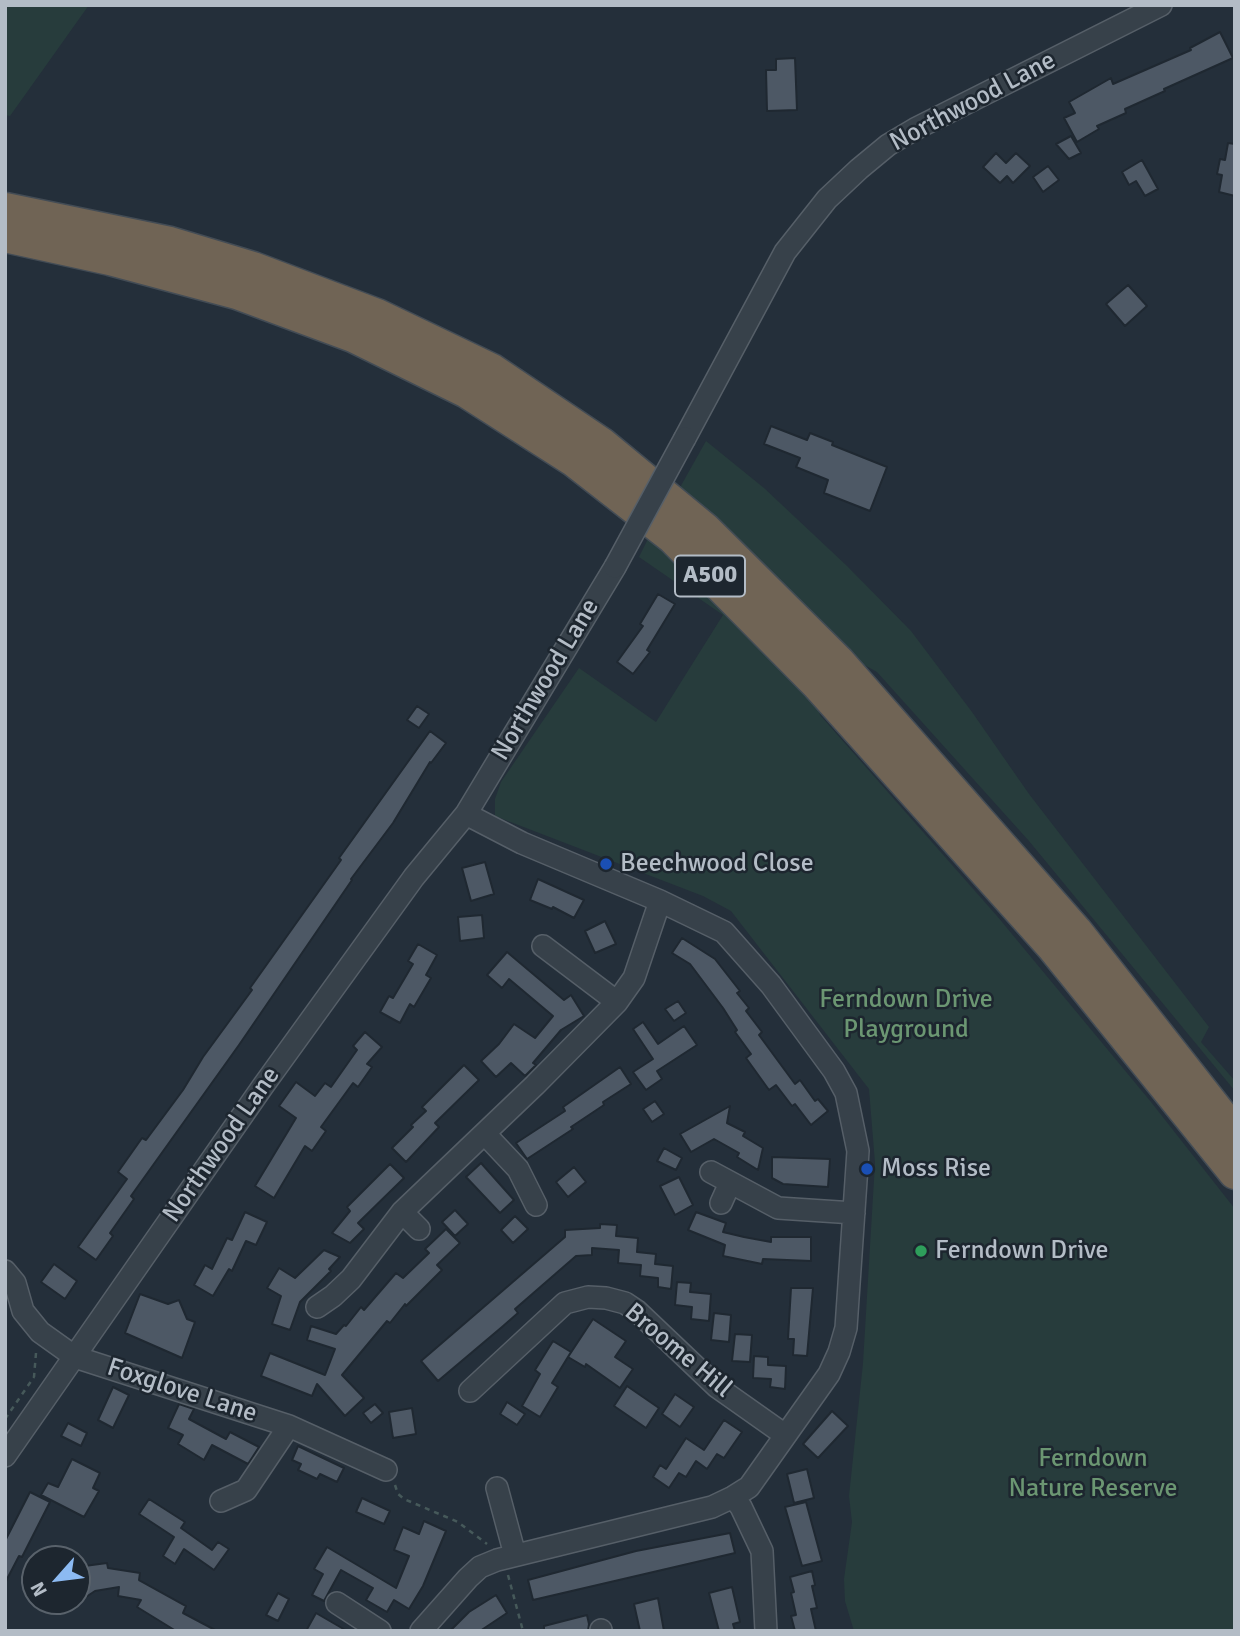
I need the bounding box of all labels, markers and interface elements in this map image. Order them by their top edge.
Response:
street label: Northwood Lane [885,45,1061,159]
road number: A500 [675,556,745,596]
street label: Northwood Lane [486,594,606,766]
place label: Beechwood Close [620,848,814,880]
marker: Beechwood Close [598,856,614,872]
park label: Ferndown Drive Playground [819,984,993,1046]
street label: Northwood Lane [157,1061,287,1229]
place label: Moss Rise [881,1153,991,1185]
marker: Moss Rise [859,1161,875,1177]
place label: Ferndown Drive [935,1235,1108,1267]
marker: Ferndown Drive [913,1243,929,1259]
street label: Broome Hill [618,1297,738,1405]
street label: Foxglove Lane [103,1352,261,1430]
park label: Ferndown Nature Reserve [1008,1443,1178,1504]
north arrow [21,1545,91,1615]
text: N [26,1577,53,1600]

